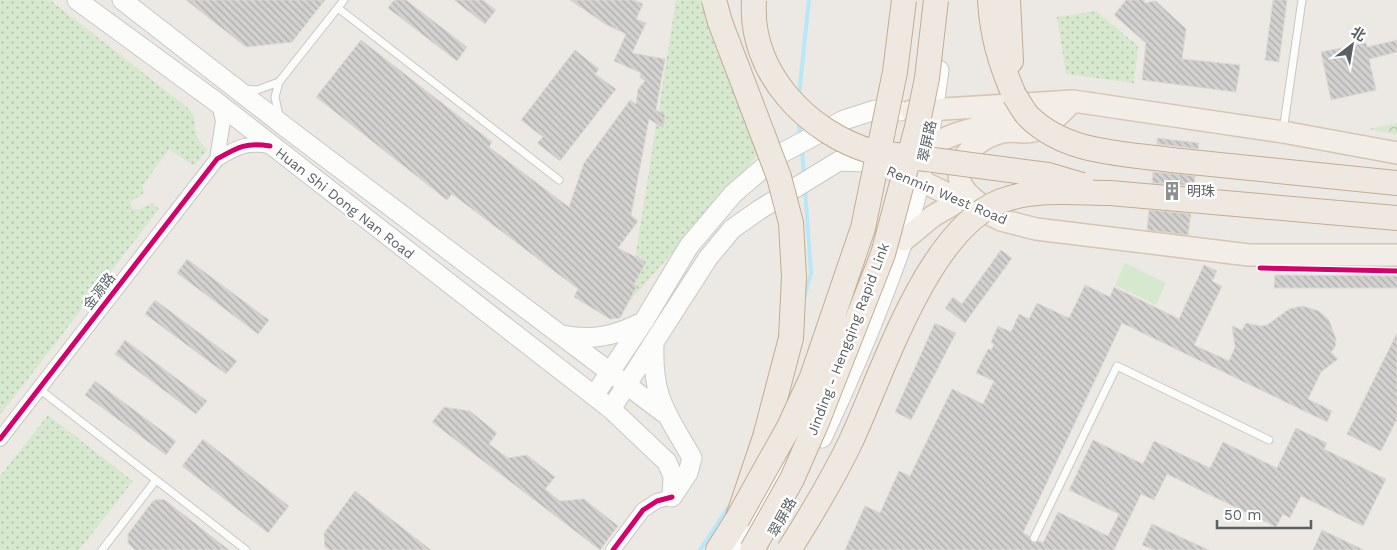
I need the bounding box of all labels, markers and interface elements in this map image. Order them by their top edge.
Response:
north arrow [1327,20,1377,70]
text: 北 [1349,23,1369,44]
street label: 翠屏路 [915,119,939,163]
street label: Huan Shi Dong Nan Road [273,144,417,262]
street label: Renmin West Road [884,162,1010,228]
building icon: 明珠 [1161,180,1183,202]
place label: 明珠 [1187,183,1215,199]
street label: Jinding - Hengqing Rapid Link [804,240,892,438]
street label: 金源路 [80,270,118,312]
street label: 翠屏路 [765,495,799,539]
scale bar [1217,498,1311,530]
text: 50 m [1224,506,1261,524]

